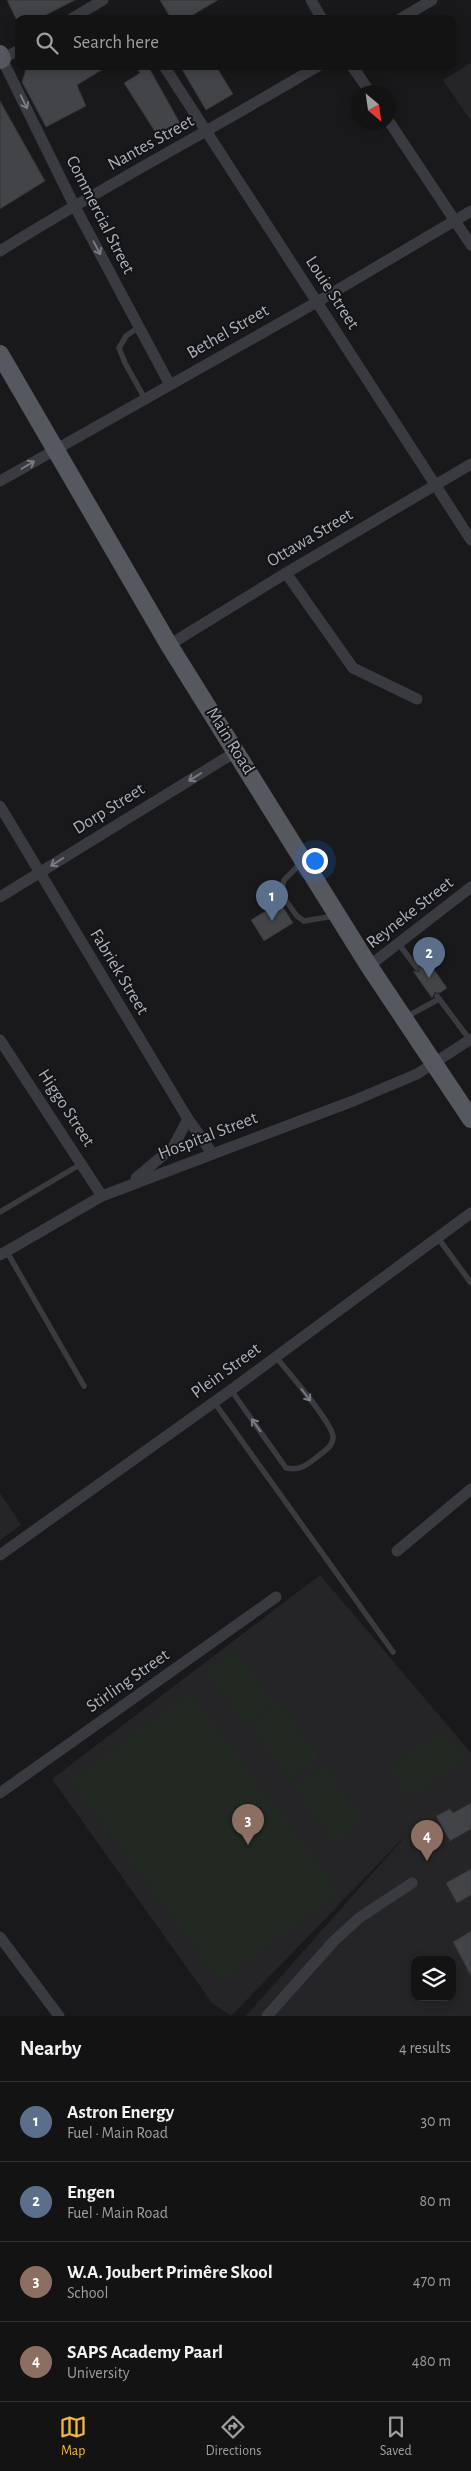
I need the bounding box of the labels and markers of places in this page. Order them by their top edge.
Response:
pin: 1 [256,880,288,921]
pin: 2 [413,937,445,978]
pin: 3 [232,1804,264,1845]
pin: 4 [411,1820,443,1861]

